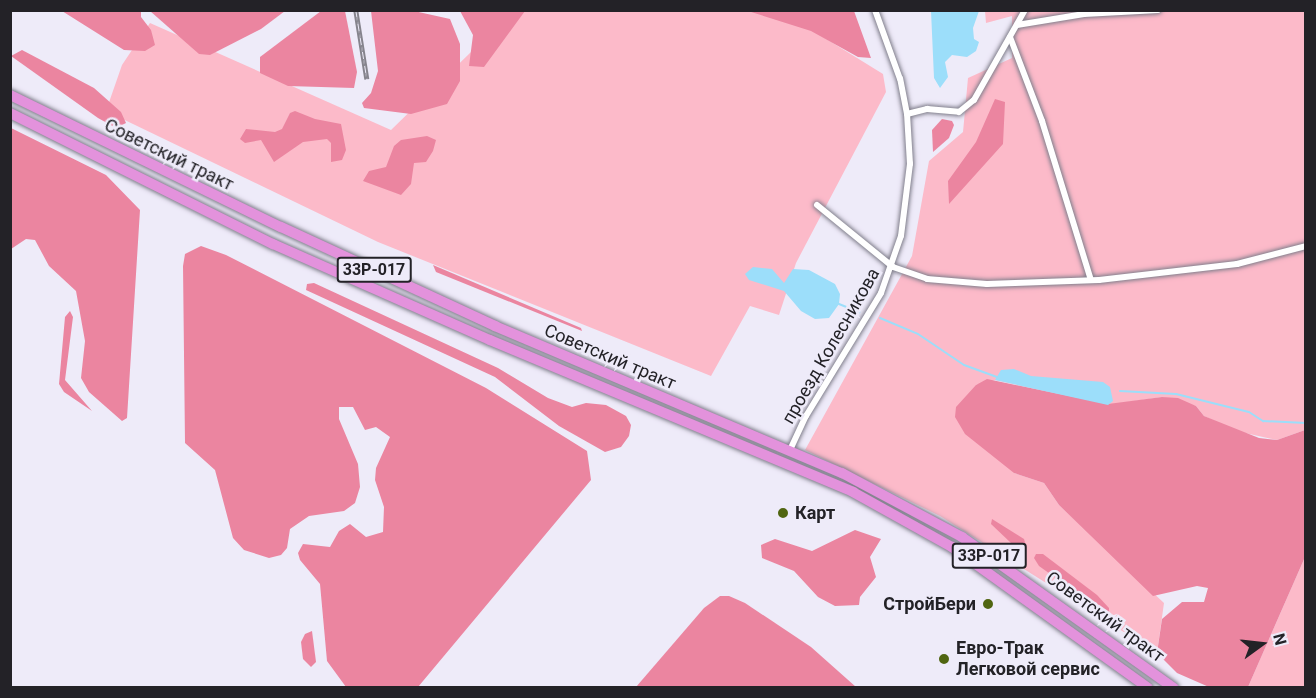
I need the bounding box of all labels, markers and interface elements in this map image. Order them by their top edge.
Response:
street label: Советский тракт [101,114,237,196]
road number: 33Р-017 [336,257,412,283]
street label: проезд Колесникова [778,264,884,428]
street label: Советский тракт [541,320,679,394]
place label: Карт [795,502,835,524]
marker: Карт [776,506,790,520]
road number: 33Р-017 [952,543,1026,569]
street label: Советский тракт [1042,567,1168,667]
place label: СтройБери [883,593,976,615]
marker: СтройБери [981,597,995,611]
north arrow [1232,614,1292,674]
text: N [1269,631,1291,647]
place label: Евро-Трак Легковой сервис [956,638,1100,680]
marker: Евро-Трак Легковой сервис [937,652,951,666]

